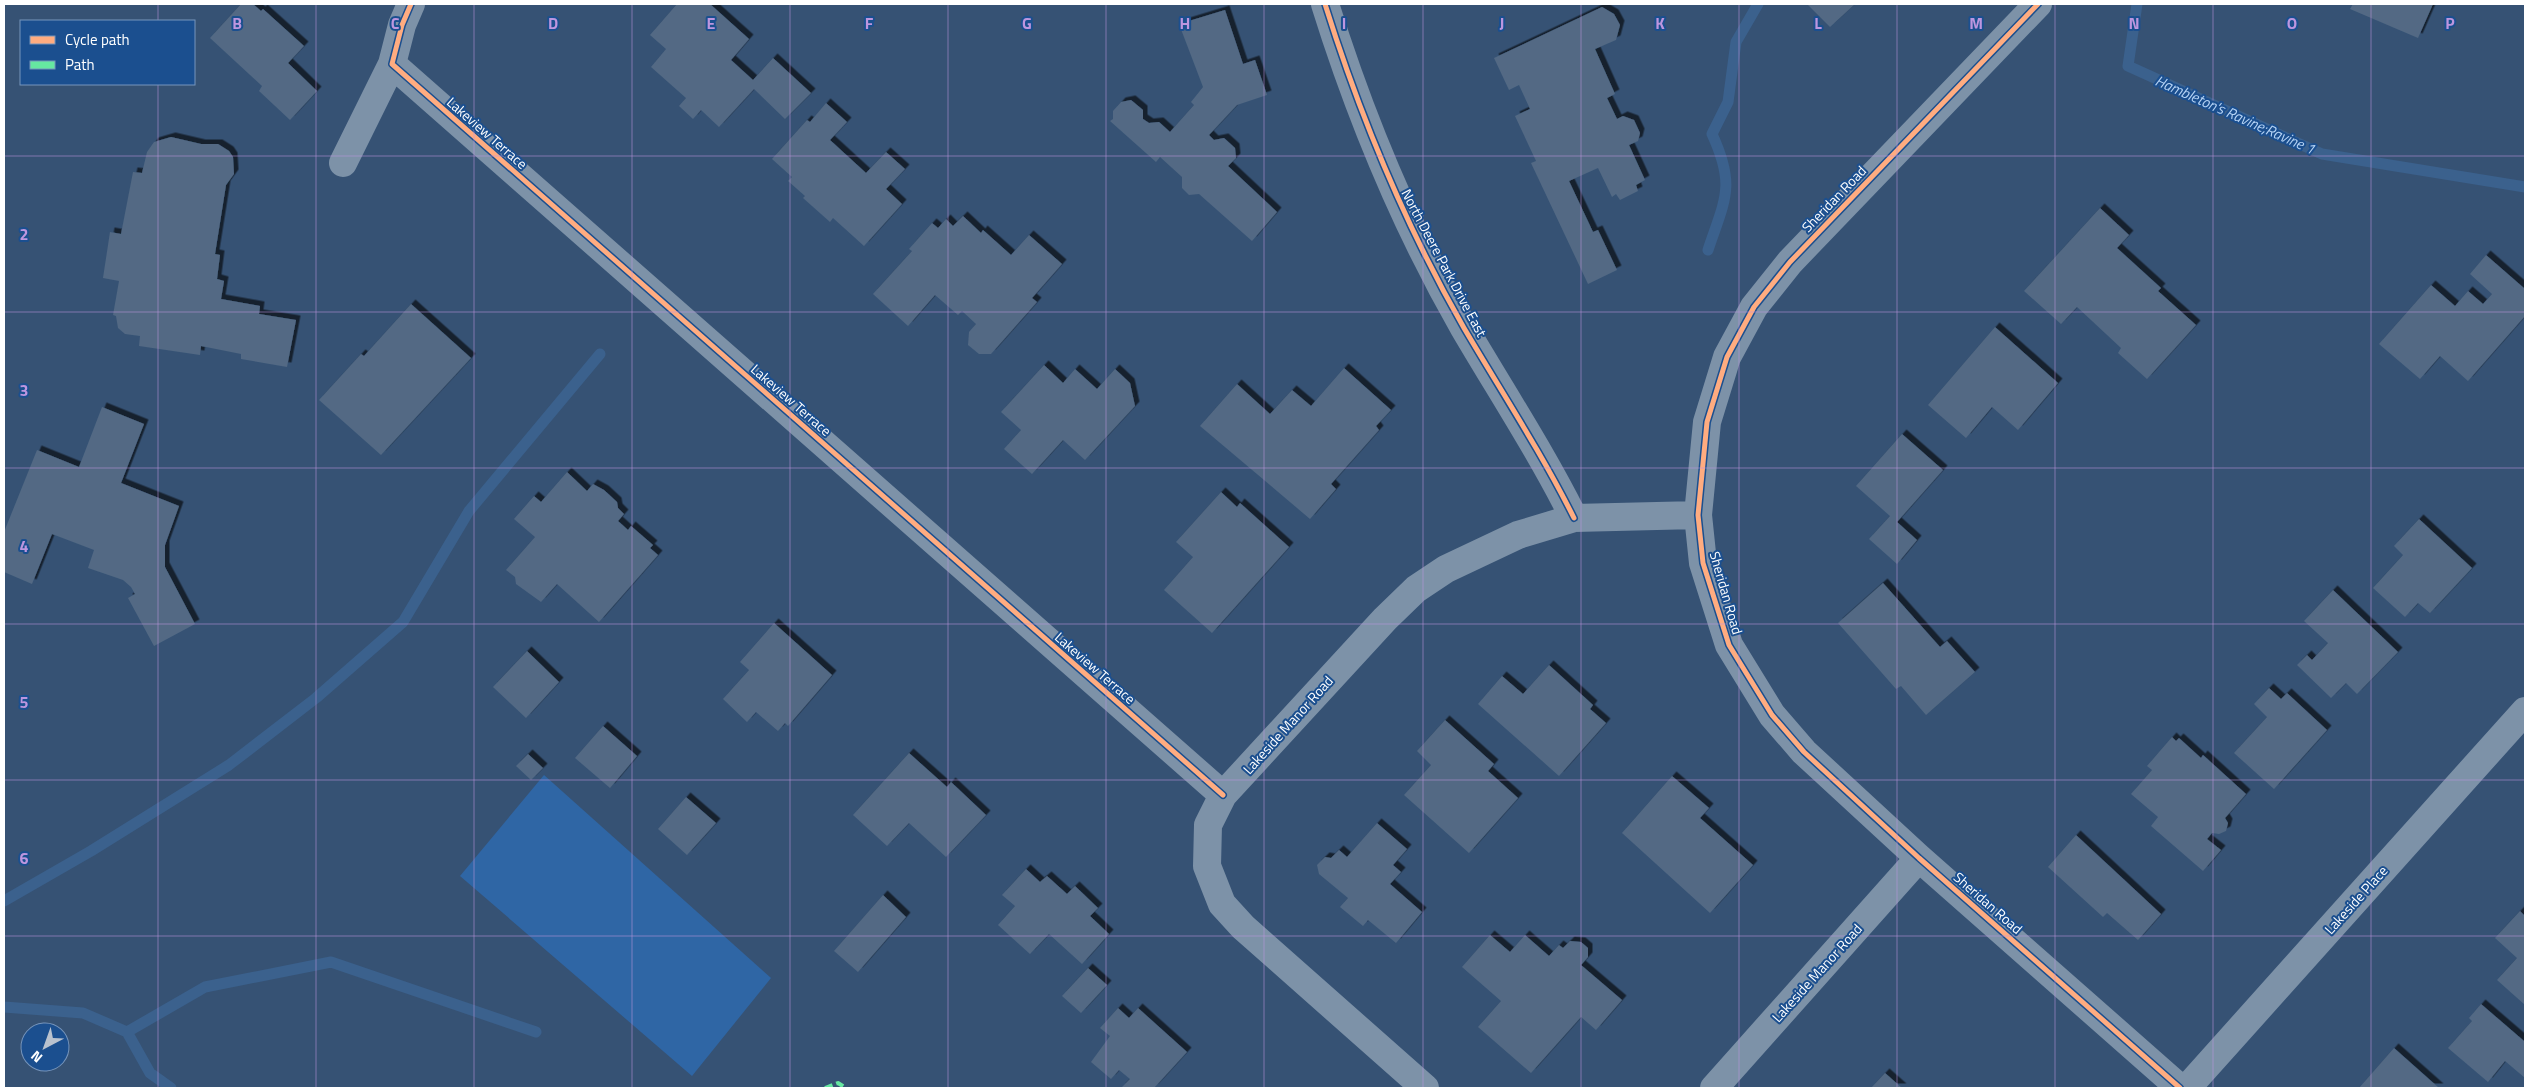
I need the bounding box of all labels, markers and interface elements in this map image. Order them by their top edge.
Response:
text: B [232,11,242,35]
text: C [391,11,400,35]
text: D [548,11,558,35]
text: E [707,11,716,35]
text: F [865,11,874,35]
text: G [1022,11,1032,35]
text: H [1180,11,1190,35]
text: I [1342,11,1346,35]
text: J [1500,11,1504,35]
text: K [1655,11,1665,35]
text: L [1814,11,1822,35]
text: M [1969,11,1983,35]
text: N [2128,11,2140,35]
text: O [2287,11,2297,35]
text: P [2445,11,2455,35]
legend [20,20,195,85]
text: Cycle path [65,28,130,51]
text: Path [65,53,95,76]
water label: Hambleton's Ravine;Ravine 1 [2152,69,2319,160]
street label: Lakeview Terrace [442,92,532,174]
street label: Sheridan Road [1796,161,1871,237]
street label: North Deere Park Drive East [1396,185,1492,341]
text: 2 [20,222,28,246]
street label: Lakeview Terrace [746,359,836,441]
text: 3 [20,378,28,402]
text: 4 [20,534,29,558]
street label: Sheridan Road [1705,549,1748,637]
street label: Lakeview Terrace [1050,627,1140,709]
street label: Lakeside Manor Road [1238,671,1338,779]
text: 5 [20,690,29,714]
text: 6 [20,846,29,870]
street label: Lakeside Place [2319,861,2392,939]
street label: Sheridan Road [1949,867,2027,939]
street label: Lakeside Manor Road [1767,919,1867,1027]
north arrow [20,1022,70,1072]
text: N [26,1046,47,1068]

